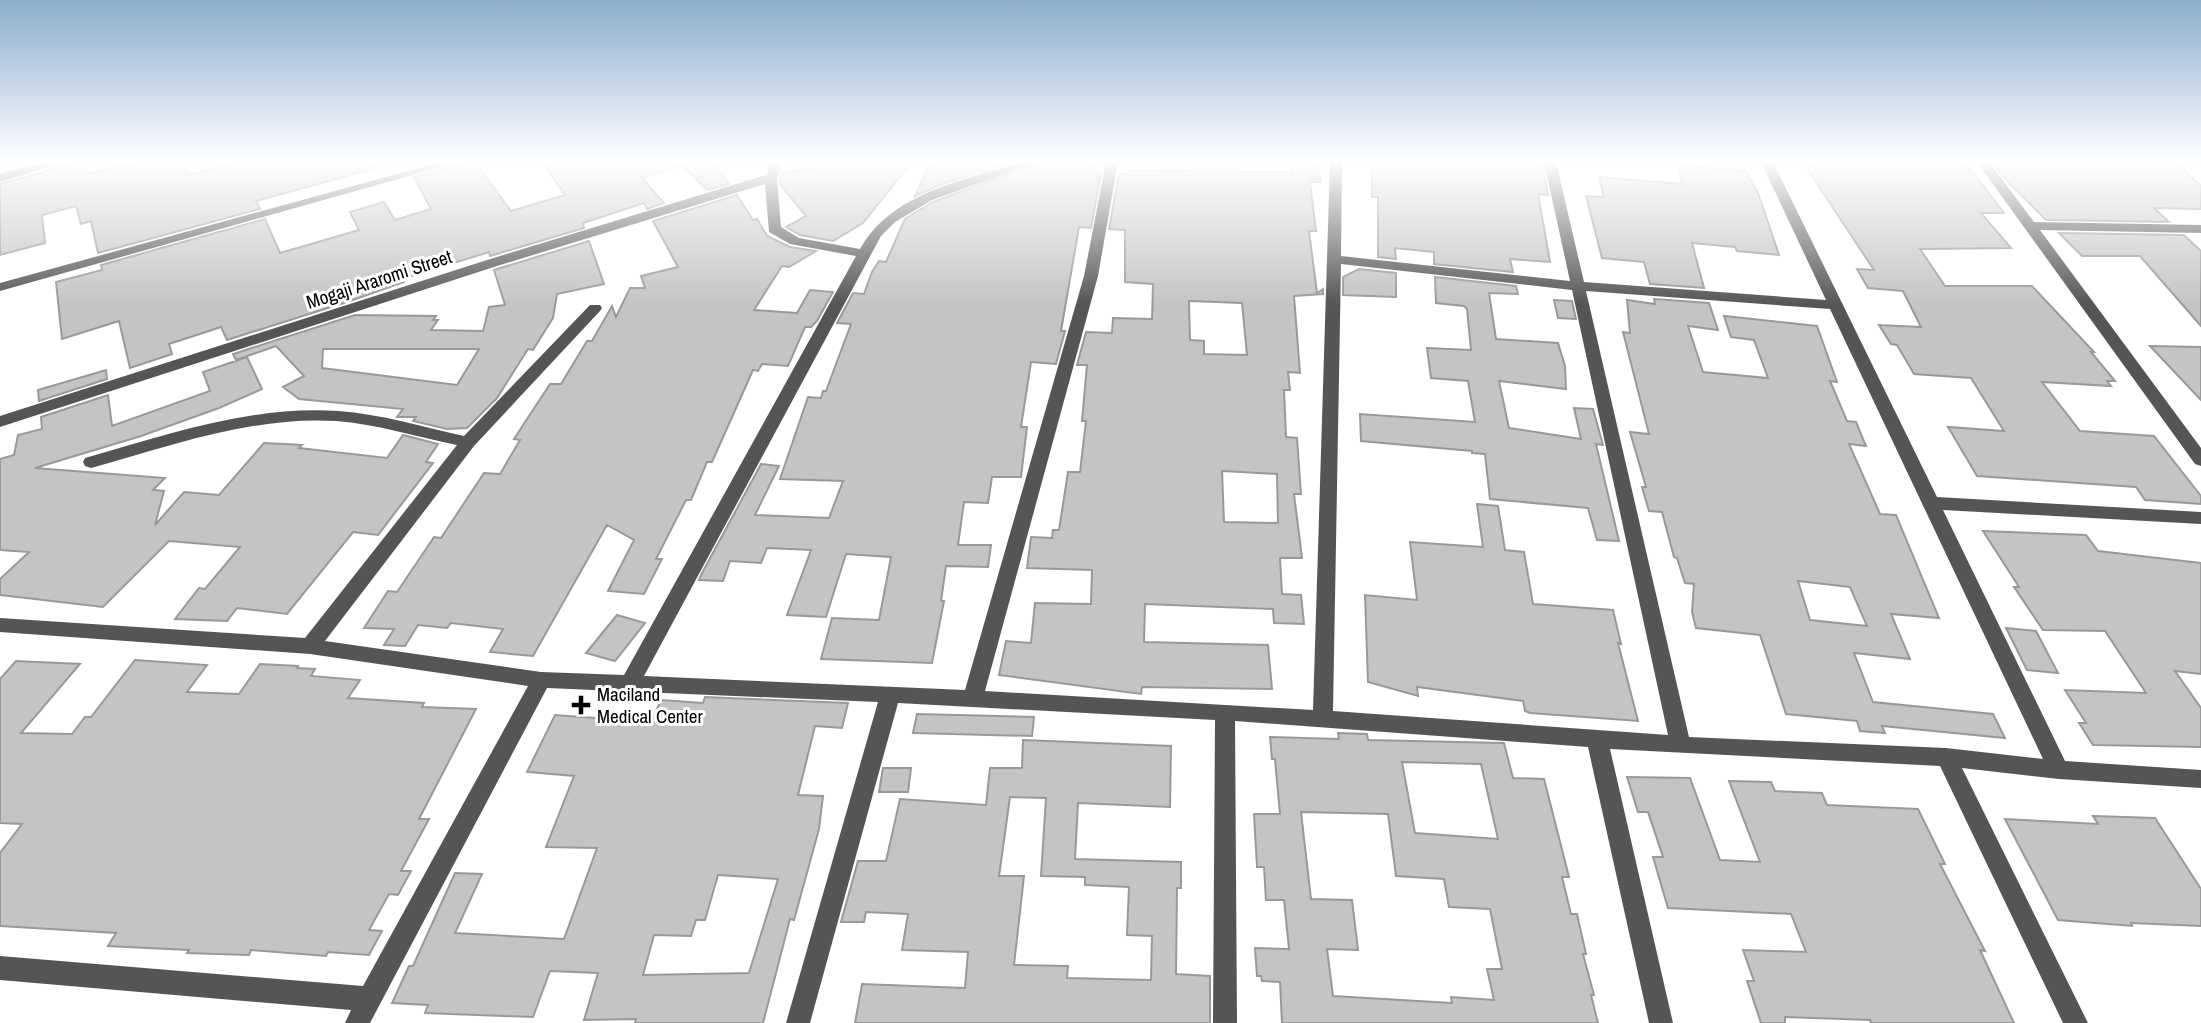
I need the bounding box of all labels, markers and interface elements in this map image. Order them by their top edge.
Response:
street label: Mogaji Araromi Street [303,243,456,315]
place label: Maciland Medical Center [597,681,703,729]
marker: Maciland Medical Center [571,695,591,715]

